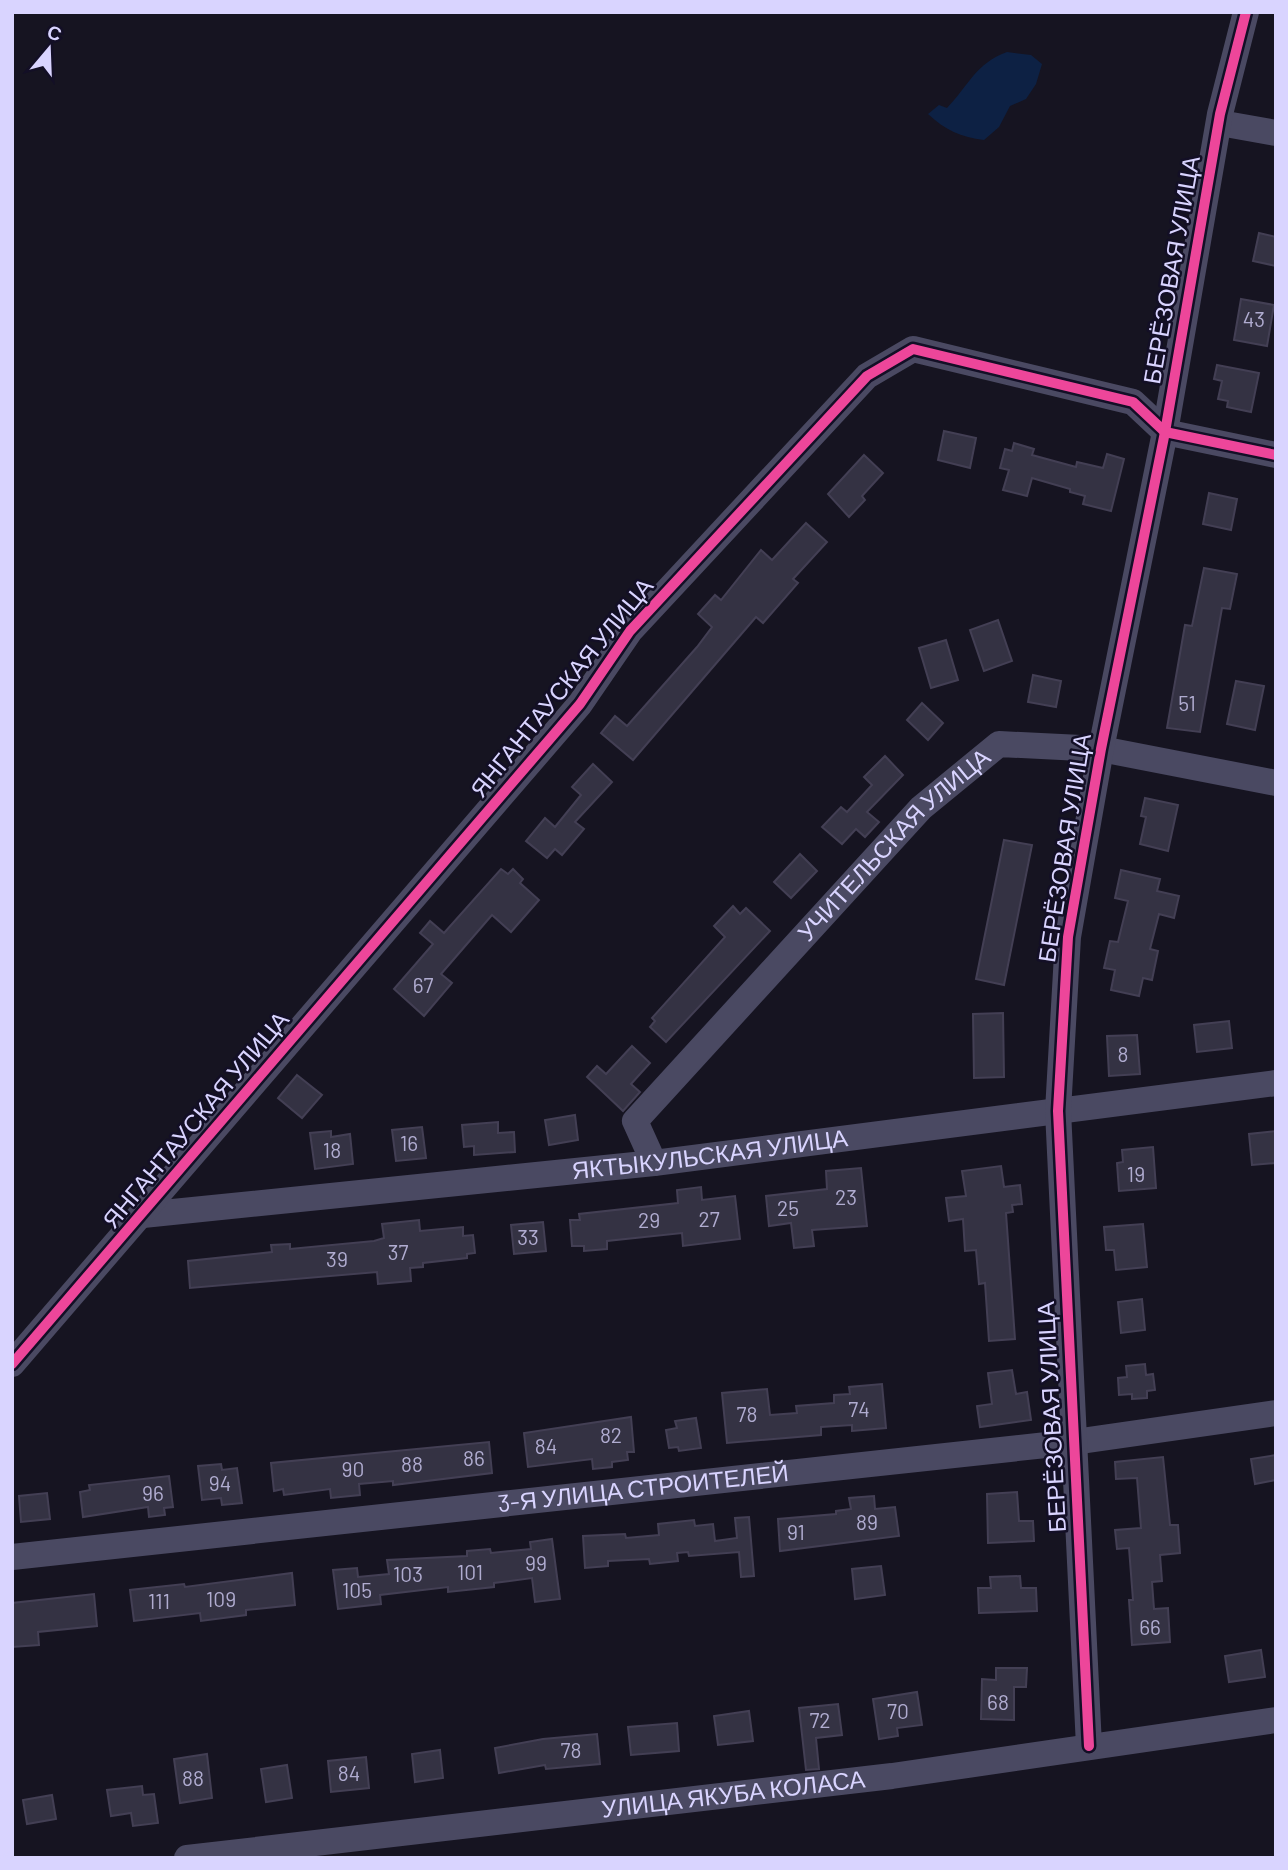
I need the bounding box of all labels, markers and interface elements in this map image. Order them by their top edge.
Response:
north arrow [14,14,84,84]
text: С [44,19,65,46]
street label: БЕРЁЗОВАЯ УЛИЦА [1136,153,1205,386]
house number: 43 [1243,306,1265,331]
street label: ЯНГАНТАУСКАЯ УЛИЦА [463,571,658,803]
house number: 51 [1178,690,1196,715]
street label: БЕРЁЗОВАЯ УЛИЦА [1031,731,1096,964]
street label: УЧИТЕЛЬСКАЯ УЛИЦА [791,741,995,946]
house number: 67 [413,972,433,997]
street label: ЯНГАНТАУСКАЯ УЛИЦА [96,1005,294,1233]
house number: 8 [1118,1041,1128,1066]
street label: ЯКТЫКУЛЬСКАЯ УЛИЦА [570,1122,849,1184]
house number: 16 [400,1130,418,1155]
house number: 18 [323,1137,341,1162]
house number: 19 [1127,1161,1145,1186]
house number: 23 [835,1184,857,1209]
house number: 25 [777,1195,799,1220]
house number: 27 [698,1206,720,1231]
house number: 29 [638,1207,660,1232]
house number: 33 [517,1224,539,1249]
house number: 37 [388,1239,408,1264]
house number: 39 [326,1246,348,1271]
street label: БЕРЁЗОВАЯ УЛИЦА [1030,1301,1071,1533]
house number: 74 [848,1396,870,1421]
house number: 78 [737,1401,757,1426]
house number: 82 [600,1422,622,1447]
house number: 84 [535,1433,557,1458]
house number: 86 [463,1445,485,1470]
house number: 88 [401,1451,423,1476]
house number: 90 [342,1456,364,1481]
street label: 3-Я УЛИЦА СТРОИТЕЛЕЙ [496,1457,790,1517]
house number: 94 [209,1470,231,1495]
house number: 96 [142,1480,164,1505]
house number: 89 [856,1509,878,1534]
house number: 91 [787,1519,805,1544]
house number: 99 [525,1550,547,1575]
house number: 101 [457,1559,483,1584]
house number: 103 [393,1561,423,1586]
house number: 105 [342,1577,372,1602]
house number: 109 [206,1586,236,1611]
house number: 111 [148,1588,170,1613]
house number: 66 [1139,1614,1161,1639]
house number: 68 [987,1689,1009,1714]
house number: 70 [887,1698,909,1723]
house number: 72 [809,1707,831,1732]
house number: 78 [561,1737,581,1762]
house number: 84 [338,1760,360,1785]
street label: УЛИЦА ЯКУБА КОЛАСА [600,1763,867,1823]
house number: 88 [182,1765,204,1790]

